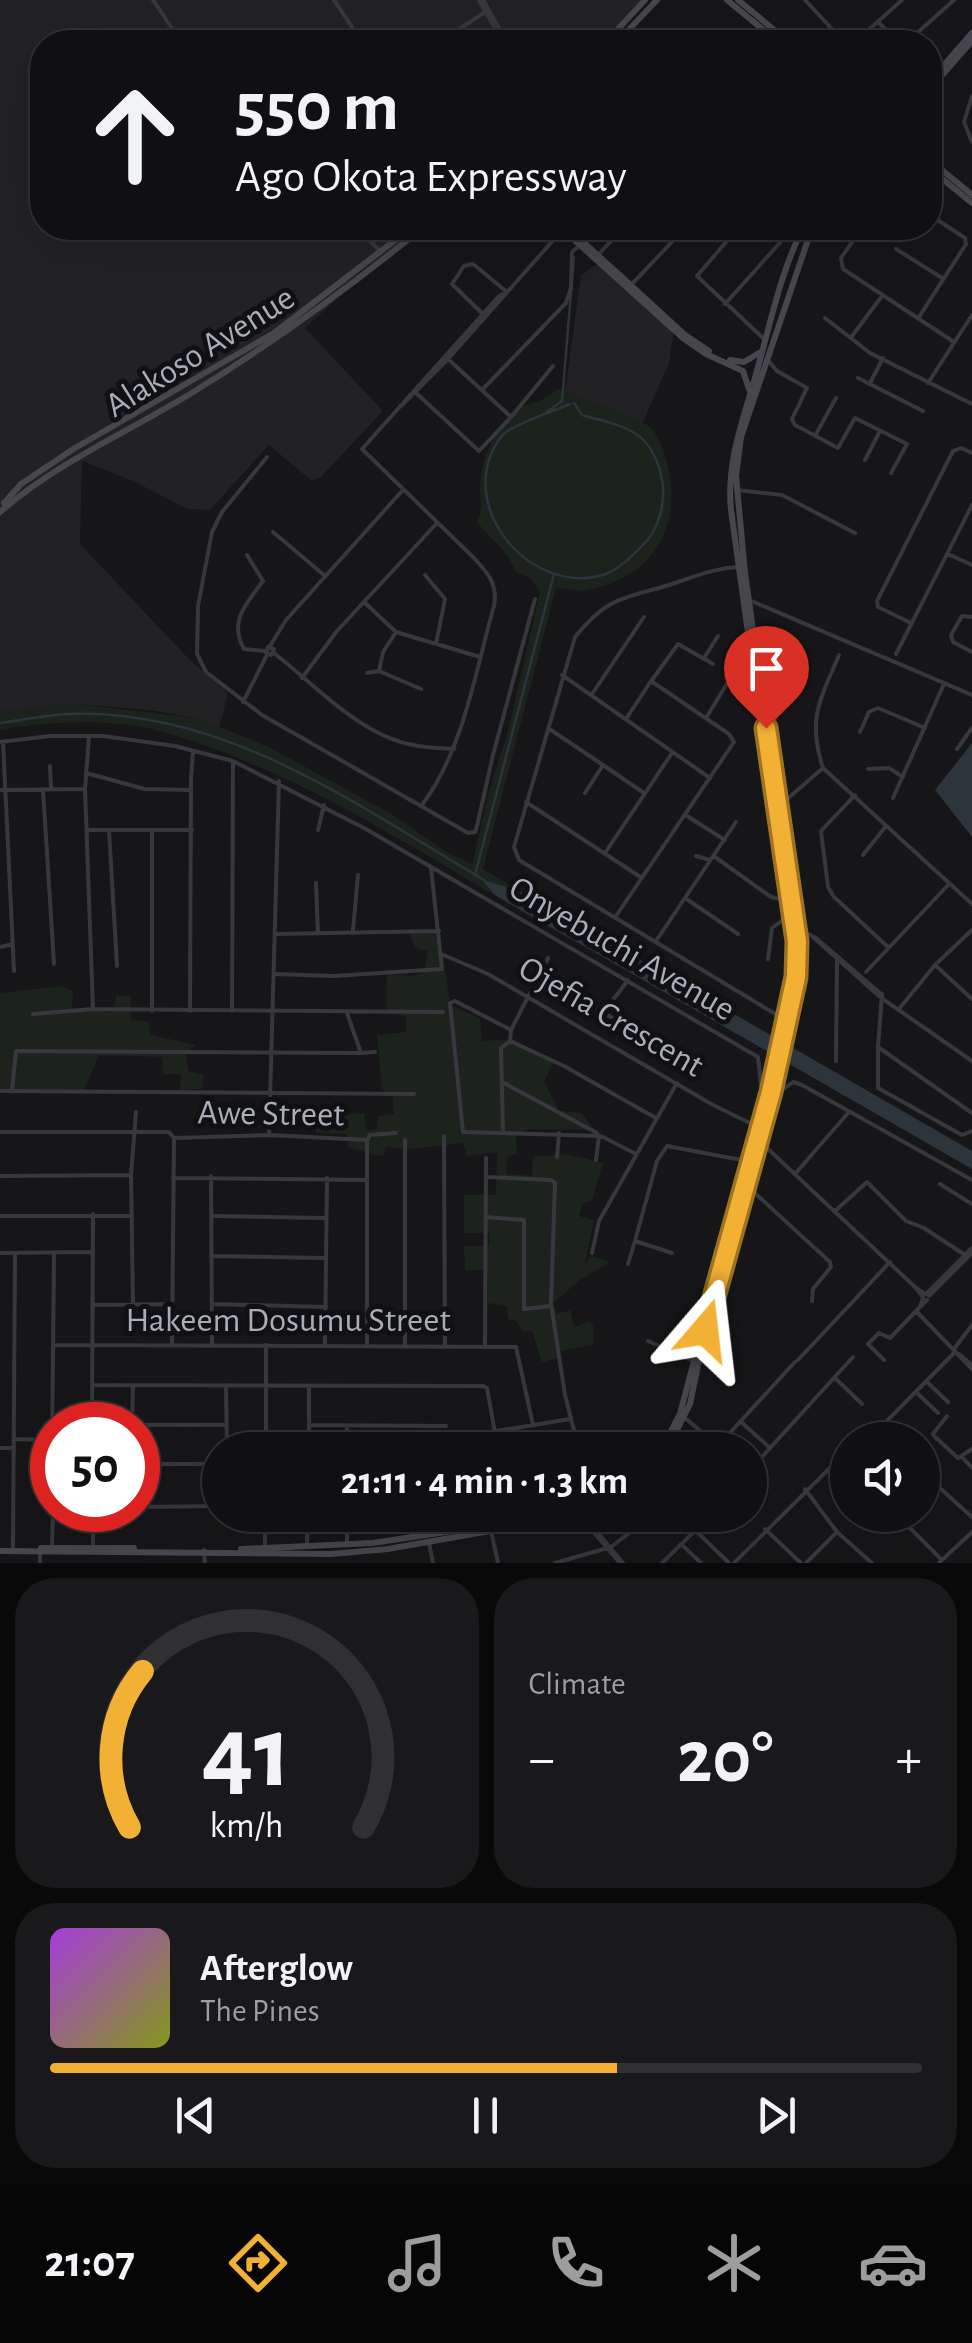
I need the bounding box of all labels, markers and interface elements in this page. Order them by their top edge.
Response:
icon: ahead [70,70,200,200]
text: 550 m [235,73,399,143]
text: Ago Okota Expressway [235,155,627,200]
street label: Alakoso Avenue [99,280,301,424]
pin [724,626,809,729]
icon: arrive [739,641,794,696]
street label: Onyebuchi Avenue [503,870,741,1028]
street label: Ojefia Crescent [513,950,709,1084]
street label: Awe Street [197,1095,345,1133]
position arrow [653,1278,757,1382]
street label: Hakeem Dosumu Street [125,1303,451,1338]
speed limit sign: 50 [30,1402,160,1532]
map controls [830,1422,940,1532]
button: sound [830,1422,940,1532]
text: 21:11 · 4 min · 1.3 km [341,1463,628,1501]
text: Climate [529,1668,626,1700]
text: 41 [202,1702,292,1806]
text: 20° [677,1721,773,1796]
text: − [529,1732,555,1787]
text: + [896,1732,922,1787]
text: km/h [210,1808,284,1844]
text: Afterglow [200,1950,353,1988]
text: The Pines [200,1995,320,2027]
icon: previous [168,2088,223,2143]
icon: pause [458,2088,513,2143]
icon: next [749,2088,804,2143]
icon: directions [223,2228,293,2298]
icon: music [382,2228,452,2298]
icon: phone [541,2228,611,2298]
icon: climate [699,2228,769,2298]
icon: car [858,2228,928,2298]
text: 21:07 [44,2240,135,2285]

